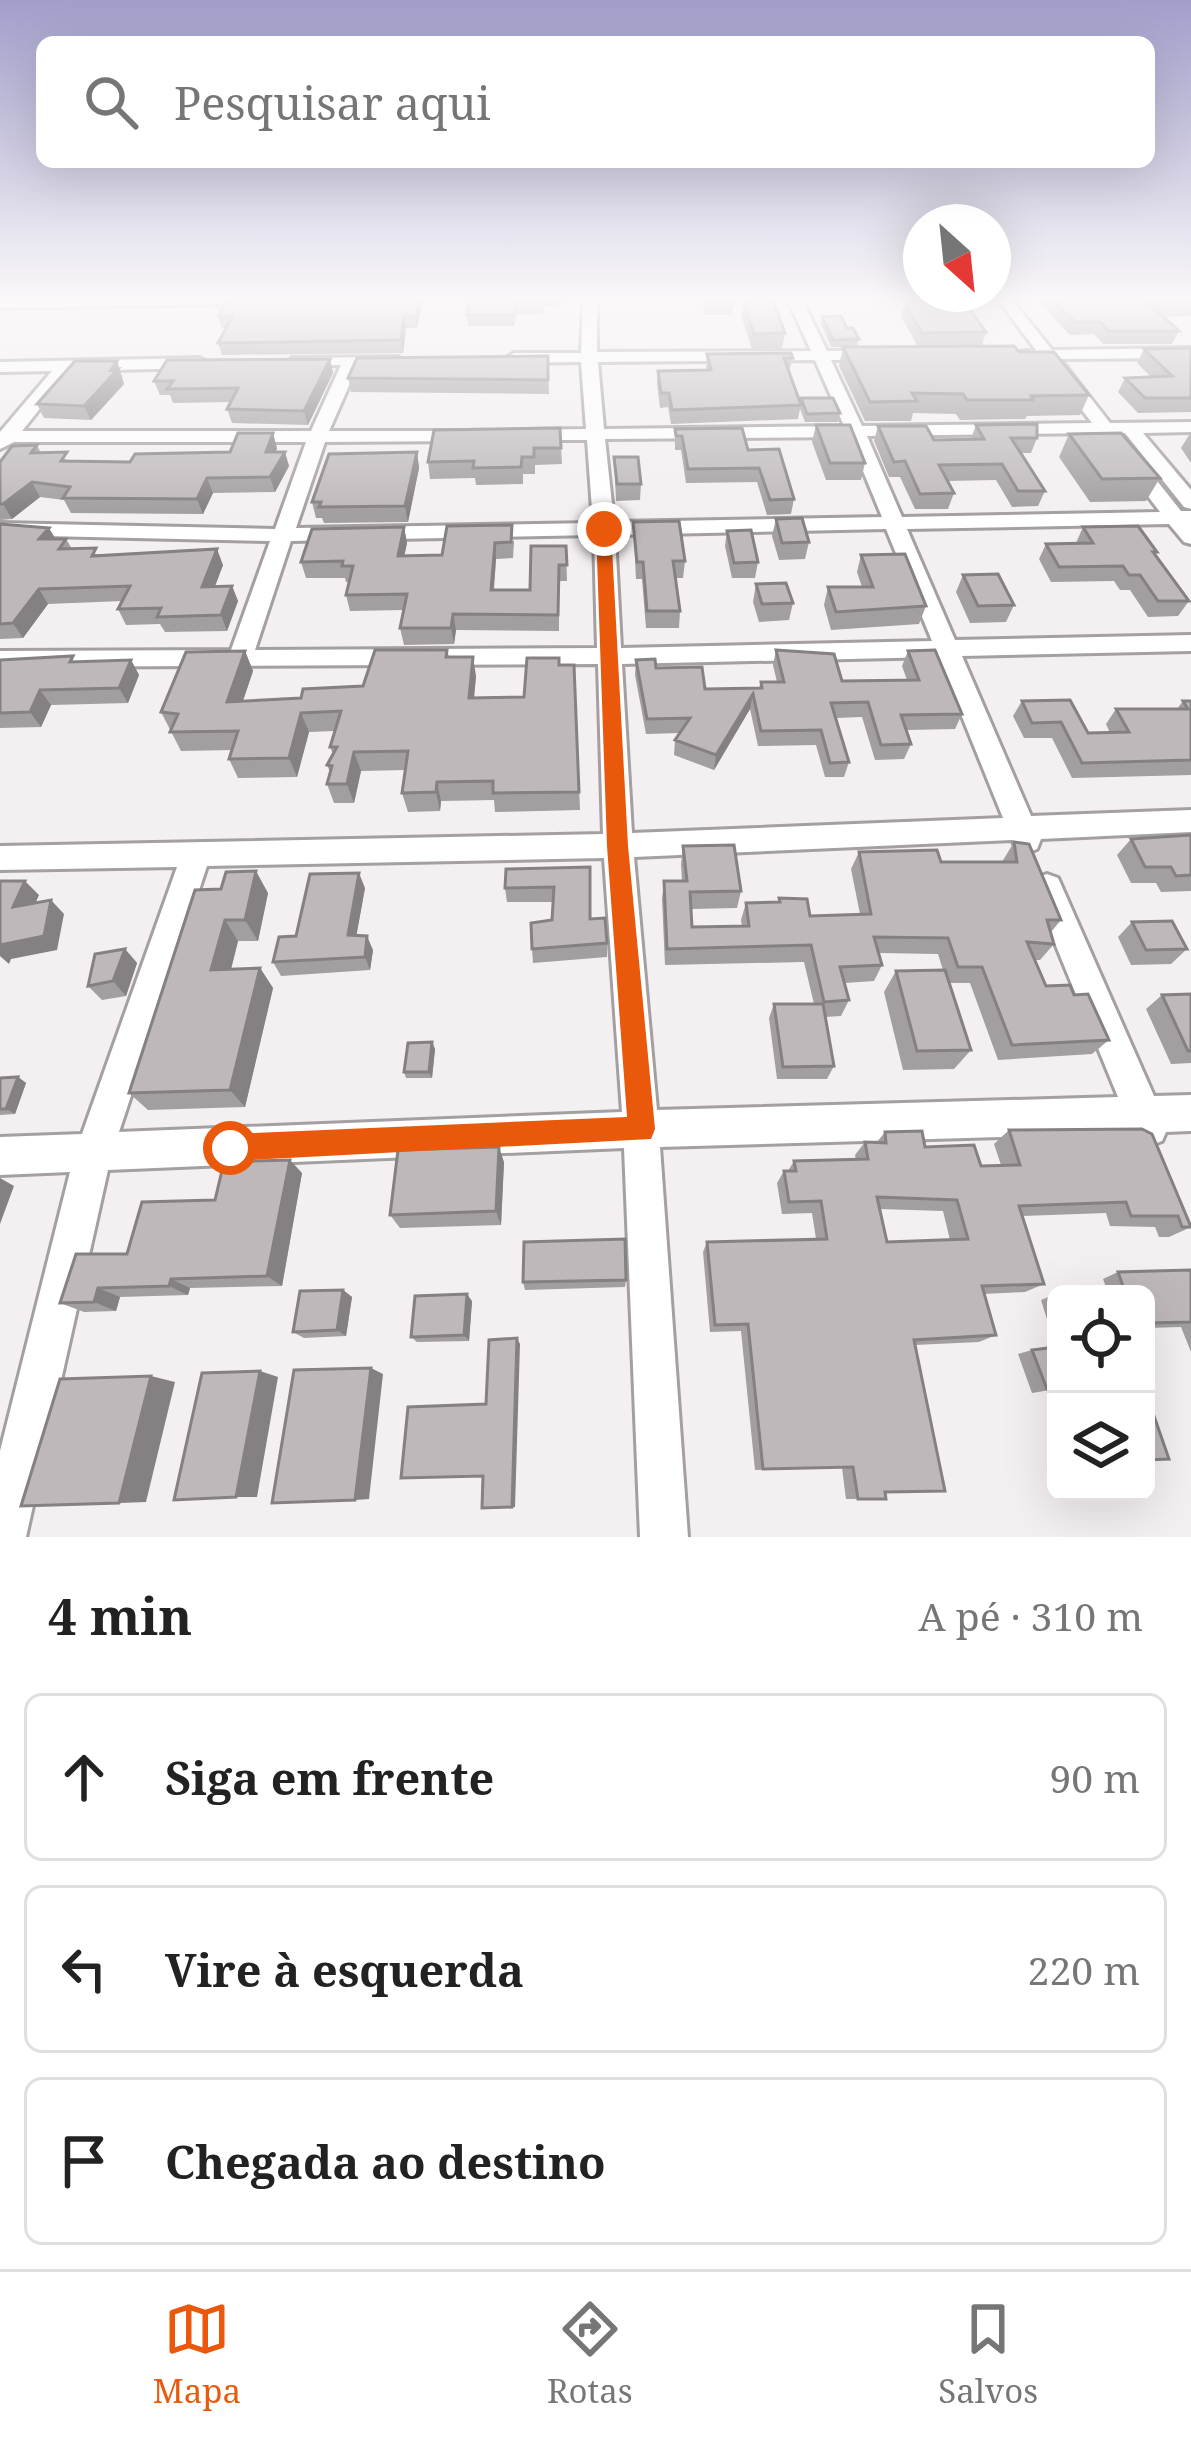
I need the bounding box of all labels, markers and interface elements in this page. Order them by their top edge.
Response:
search box [36,36,1155,168]
icon: search [78,69,144,135]
text: Pesquisar aqui [174,72,491,133]
north arrow [903,204,1011,312]
route end [577,502,631,556]
route start [203,1121,257,1175]
map controls [1047,1285,1155,1501]
button: locate [1047,1285,1155,1393]
button: layers [1047,1393,1155,1501]
text: 4 min [48,1580,192,1650]
text: A pé · 310 m [918,1589,1143,1642]
icon: ahead [51,1744,117,1810]
text: Siga em frente [165,1747,494,1808]
text: 90 m [1049,1751,1140,1804]
icon: left [51,1936,117,2002]
text: Vire à esquerda [165,1939,524,2000]
text: 220 m [1028,1943,1140,1996]
icon: arrive [51,2128,117,2194]
text: Chegada ao destino [165,2131,606,2192]
tab: Mapa [153,2296,241,2413]
tab: Rotas [547,2296,633,2413]
tab: Salvos [938,2296,1038,2413]

